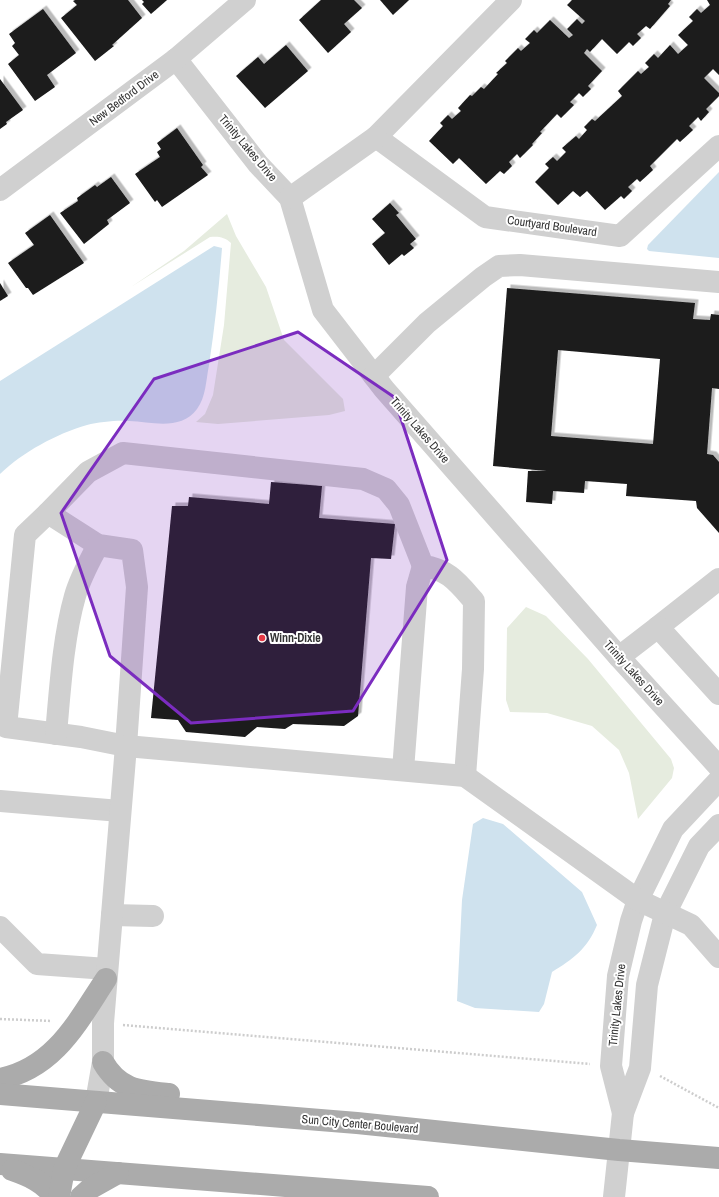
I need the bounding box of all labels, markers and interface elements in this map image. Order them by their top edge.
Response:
street label: New Bedford Drive [86,67,162,129]
street label: Trinity Lakes Drive [215,111,281,185]
street label: Courtyard Boulevard [506,212,598,240]
street label: Trinity Lakes Drive [387,394,453,466]
place label: Winn-Dixie [270,630,321,646]
marker: Winn-Dixie [257,633,267,643]
street label: Trinity Lakes Drive [600,637,668,709]
street label: Trinity Lakes Drive [605,963,629,1047]
street label: Sun City Center Boulevard [301,1111,419,1137]

